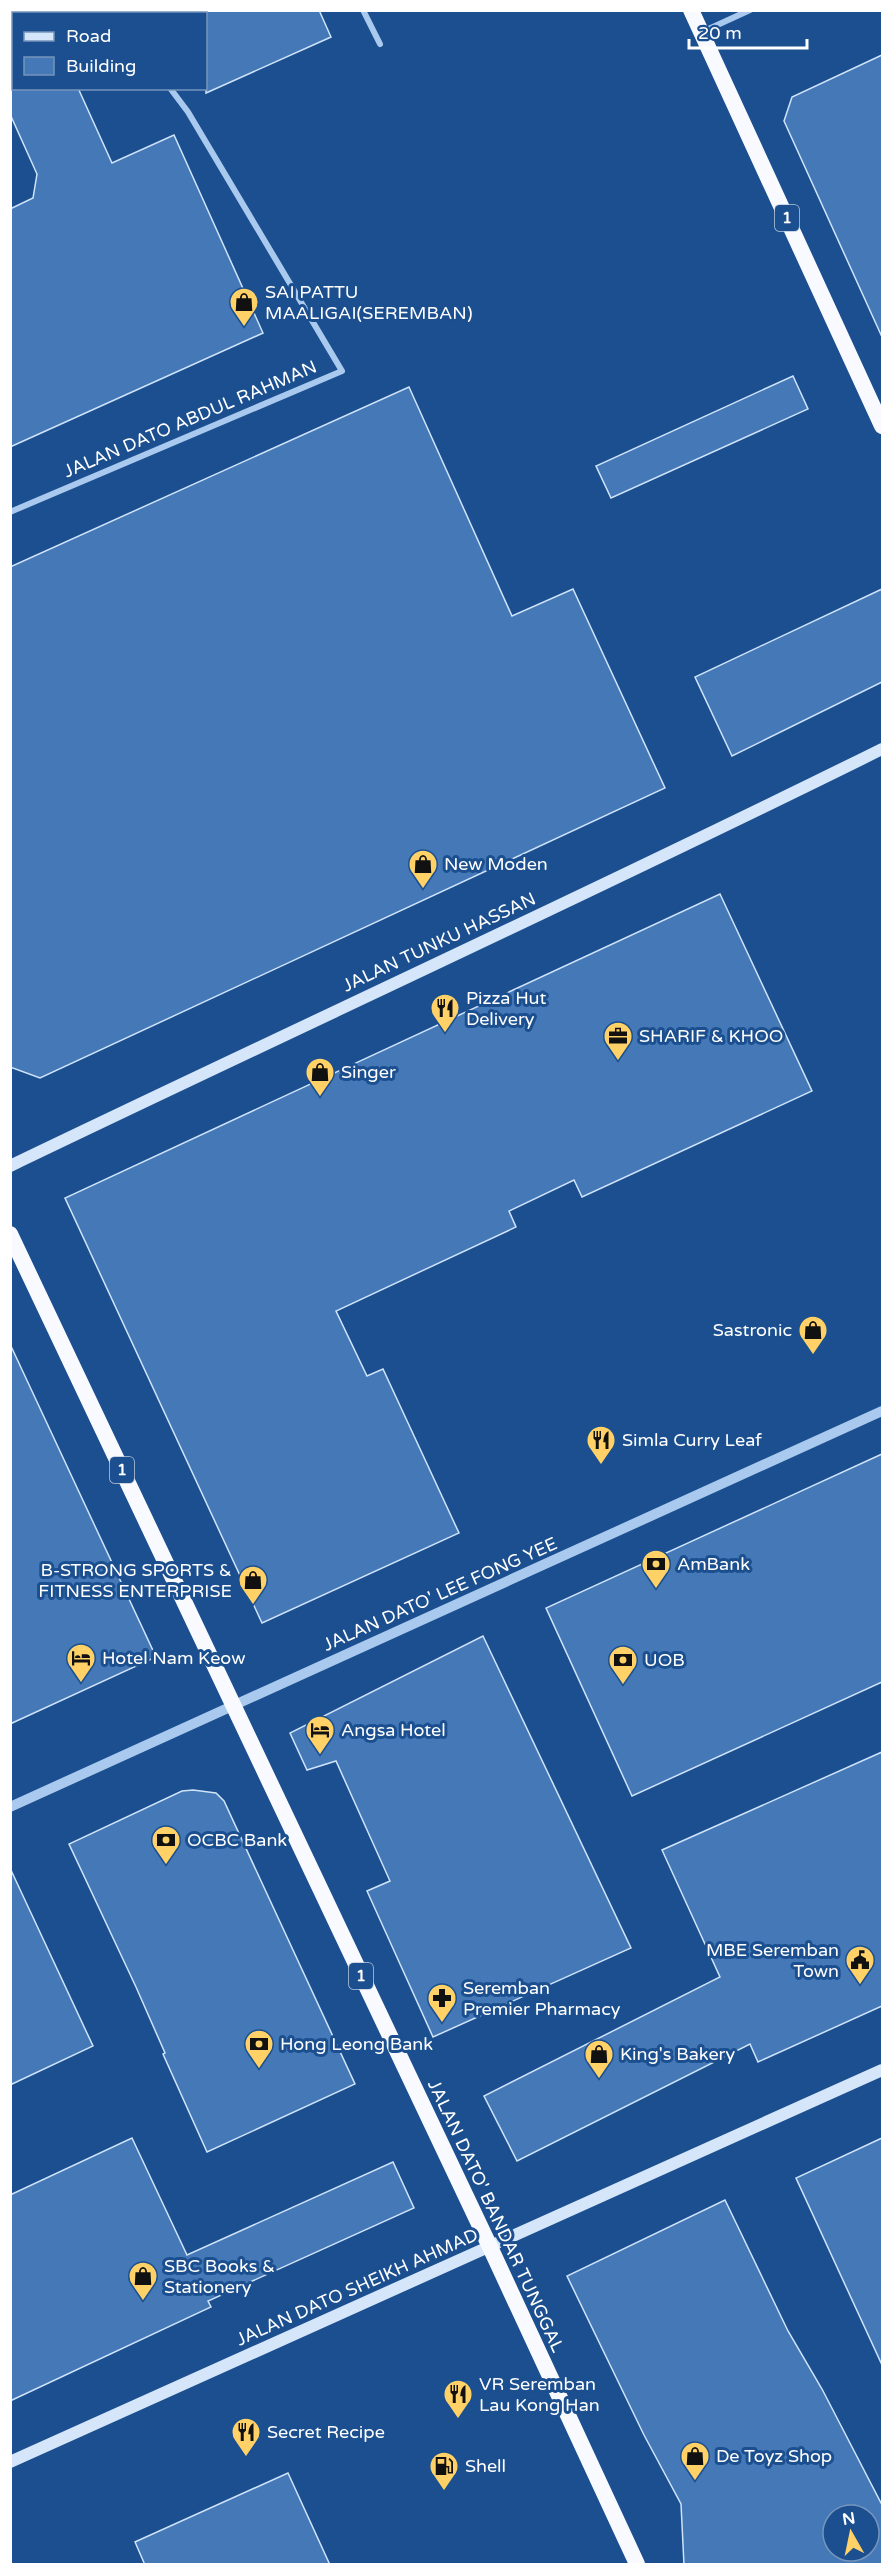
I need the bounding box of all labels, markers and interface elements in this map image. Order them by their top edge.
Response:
legend [12,12,207,90]
scale bar [689,12,808,50]
text: 20 m [698,22,742,44]
text: Road [66,25,111,47]
text: Building [66,55,136,77]
road number: 1 [775,205,799,231]
place label: SAI PATTU MAALIGAI(SEREMBAN) [265,281,473,324]
shop icon: SAI PATTU MAALIGAI(SEREMBAN) [228,286,260,328]
street label: JALAN DATO ABDUL RAHMAN [60,356,320,482]
shop icon: New Moden [407,848,439,890]
place label: New Moden [444,853,548,875]
street label: JALAN TUNKU HASSAN [339,887,539,997]
place label: Pizza Hut Delivery [466,987,546,1030]
restaurant icon: Pizza Hut Delivery [429,992,461,1034]
office icon: SHARIF & KHOO [602,1020,634,1062]
place label: SHARIF & KHOO [639,1025,783,1047]
shop icon: Singer [304,1056,336,1098]
place label: Singer [341,1061,396,1083]
shop icon: Sastronic [797,1314,829,1356]
place label: Sastronic [713,1319,792,1341]
restaurant icon: Simla Curry Leaf [585,1424,617,1466]
place label: Simla Curry Leaf [622,1429,762,1451]
road number: 1 [110,1457,134,1483]
street label: JALAN DATO' LEE FONG YEE [319,1532,561,1656]
bank icon: AmBank [640,1548,672,1590]
place label: AmBank [677,1553,750,1575]
place label: B-STRONG SPORTS & FITNESS ENTERPRISE [38,1559,232,1602]
shop icon: B-STRONG SPORTS & FITNESS ENTERPRISE [237,1564,269,1606]
hotel icon: Hotel Nam Keow [65,1642,97,1684]
bank icon: UOB [607,1644,639,1686]
place label: Hotel Nam Keow [102,1647,245,1669]
place label: UOB [644,1649,685,1671]
hotel icon: Angsa Hotel [304,1714,336,1756]
place label: Angsa Hotel [341,1719,446,1741]
bank icon: OCBC Bank [150,1824,182,1866]
place label: OCBC Bank [187,1829,287,1851]
place label: MBE Seremban Town [706,1939,839,1982]
public building icon: MBE Seremban Town [844,1944,876,1986]
road number: 1 [349,1963,373,1989]
place label: Seremban Premier Pharmacy [463,1977,621,2020]
pharmacy icon: Seremban Premier Pharmacy [426,1982,458,2024]
bank icon: Hong Leong Bank [243,2028,275,2070]
place label: Hong Leong Bank [280,2033,433,2055]
shop icon: King's Bakery [583,2038,615,2080]
place label: King's Bakery [620,2043,735,2065]
street label: JALAN DATO' BANDAR TUNGGAL [423,2076,569,2356]
street label: JALAN DATO SHEIKH AHMAD [233,2224,481,2350]
place label: SBC Books & Stationery [164,2255,275,2298]
shop icon: SBC Books & Stationery [127,2260,159,2302]
place label: VR Seremban Lau Kong Han [479,2373,600,2416]
restaurant icon: VR Seremban Lau Kong Han [442,2378,474,2420]
restaurant icon: Secret Recipe [230,2416,262,2458]
place label: Secret Recipe [267,2421,385,2443]
shop icon: De Toyz Shop [679,2440,711,2482]
place label: De Toyz Shop [716,2445,832,2467]
fuel station icon: Shell [428,2450,460,2492]
place label: Shell [465,2455,506,2477]
north arrow [821,2503,881,2563]
text: N [841,2508,857,2530]

